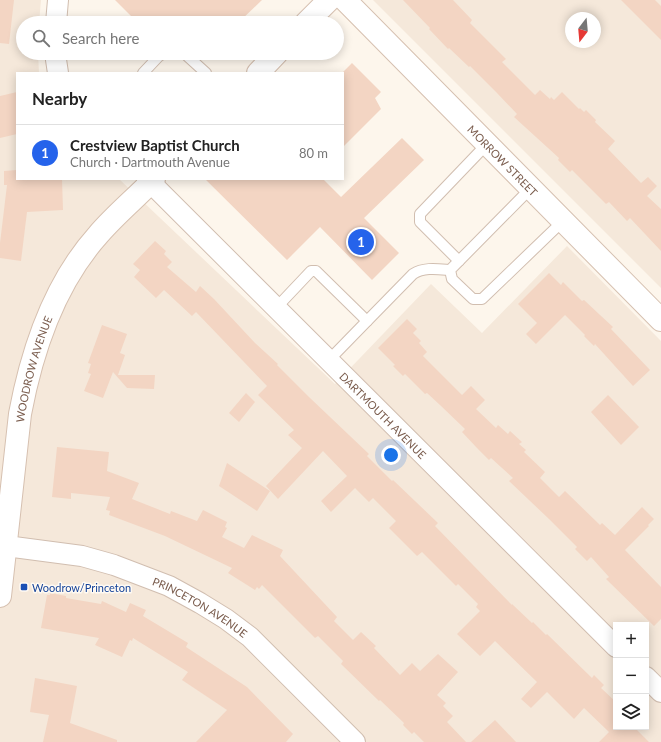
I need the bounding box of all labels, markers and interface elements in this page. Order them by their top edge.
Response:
north arrow [565,12,601,48]
search box [16,16,344,60]
icon: search [30,27,52,49]
text: Search here [62,29,139,47]
text: Nearby [32,88,87,109]
street label: MORROW STREET [465,122,541,199]
text: Crestview Baptist Church [70,136,240,154]
text: 1 [41,145,49,161]
text: 80 m [299,145,328,161]
text: Church · Dartmouth Avenue [70,154,230,170]
pin: 1 [348,227,374,257]
street label: WOODROW AVENUE [13,314,54,423]
street label: DARTMOUTH AVENUE [338,369,429,461]
your location [381,445,401,465]
street label: PRINCETON AVENUE [151,574,250,639]
place label: Woodrow/Princeton [32,581,131,594]
marker: Woodrow/Princeton [19,582,29,592]
map controls [613,622,649,730]
button: + [613,622,649,658]
button: − [613,658,649,694]
button: layers [613,694,649,730]

